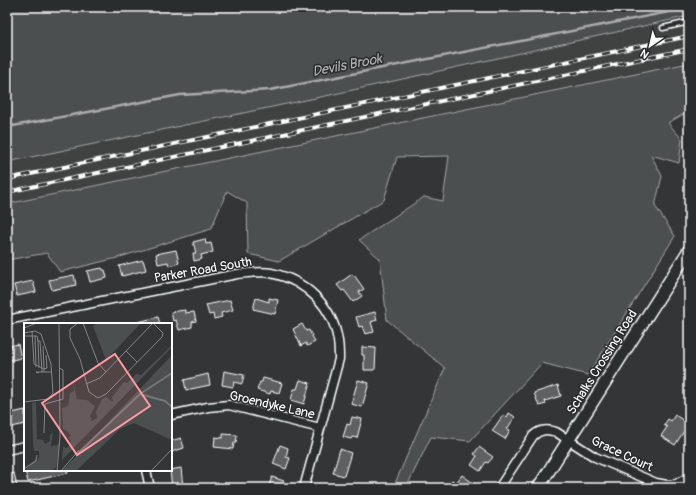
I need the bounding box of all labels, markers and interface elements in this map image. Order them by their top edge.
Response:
north arrow [630,26,670,66]
text: N [638,46,651,61]
water label: Devils Brook [311,50,384,80]
street label: Parker Road South [153,254,253,286]
street label: Schalks Crossing Road [563,307,641,417]
inset map [24,323,172,471]
street label: Groendyke Lane [228,387,317,423]
street label: Grace Court [588,433,656,476]

